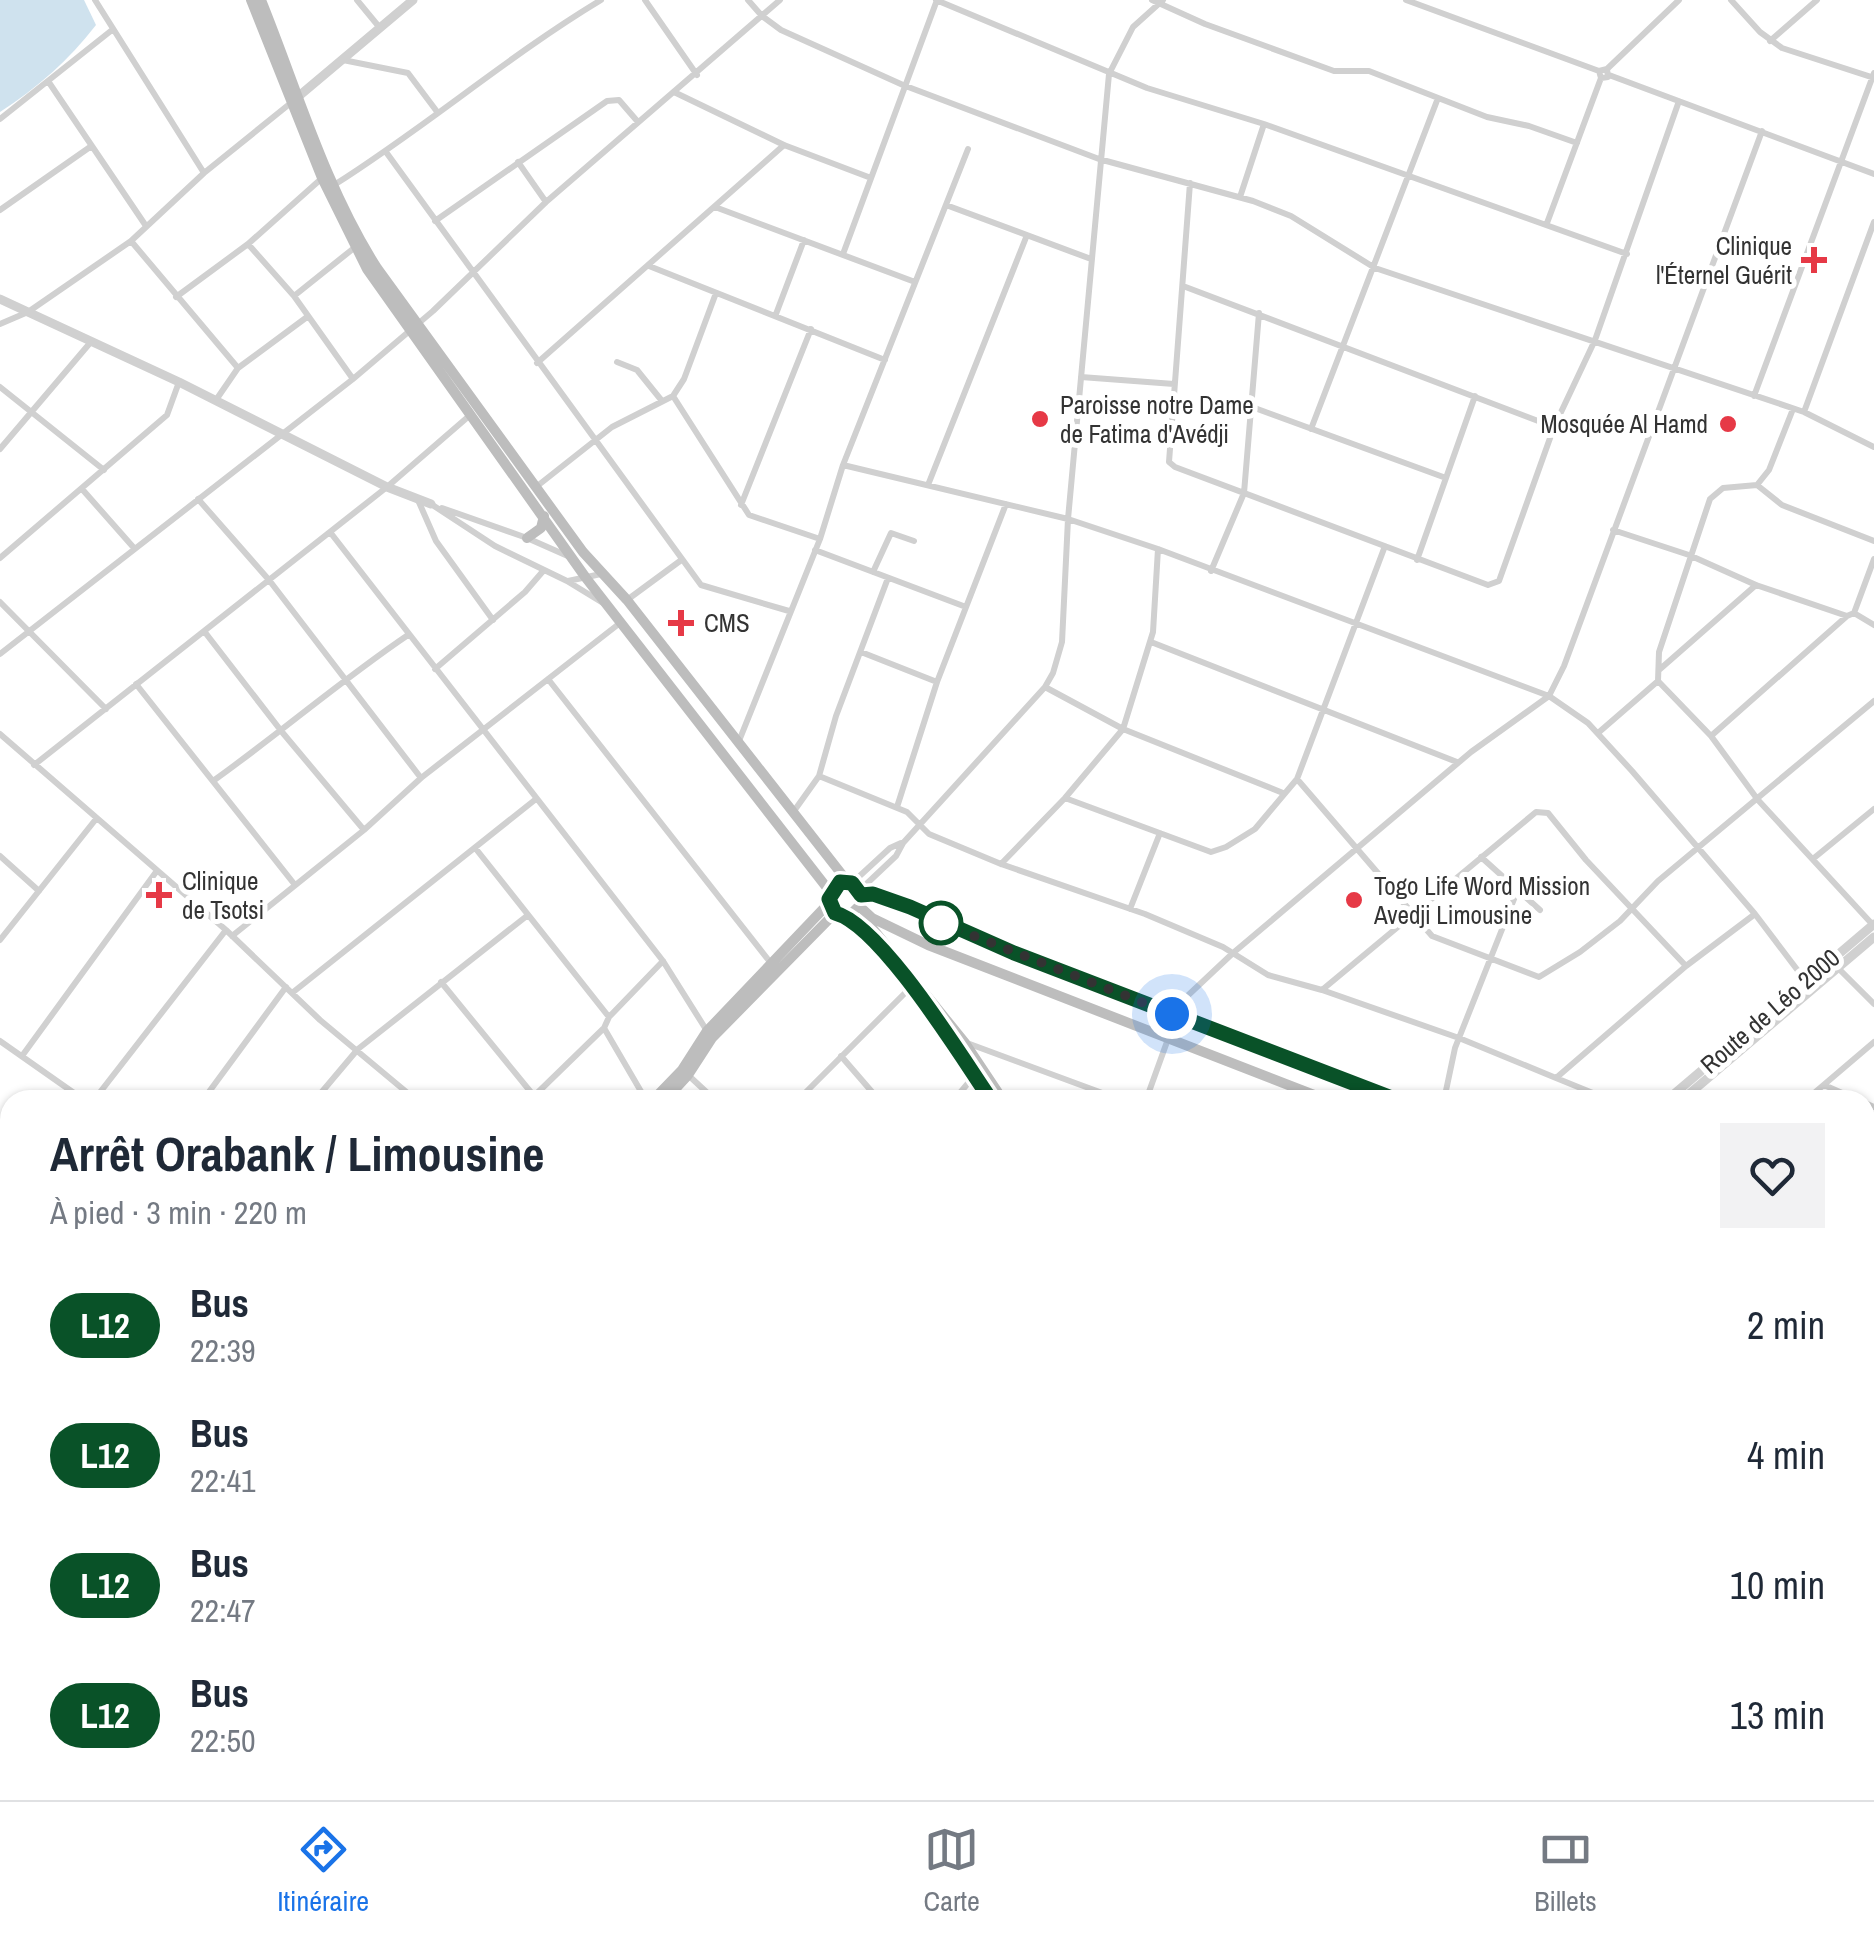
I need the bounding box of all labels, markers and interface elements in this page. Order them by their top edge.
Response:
place label: Clinique l'Éternel Guérit [1656,229,1792,292]
marker: Clinique l'Éternel Guérit [1801,247,1827,273]
place label: Paroisse notre Dame de Fatima d'Avédji [1060,388,1254,451]
place label: Mosquée Al Hamd [1540,407,1708,441]
marker: Paroisse notre Dame de Fatima d'Avédji [1029,408,1051,430]
marker: Mosquée Al Hamd [1717,413,1739,435]
place label: CMS [704,606,750,640]
marker: CMS [668,610,694,636]
place label: Clinique de Tsotsi [182,864,264,927]
place label: Togo Life Word Mission Avedji Limousine [1373,869,1590,932]
marker: Clinique de Tsotsi [146,882,172,908]
marker: Togo Life Word Mission Avedji Limousine [1343,889,1365,911]
unlabelled marker [920,902,962,944]
street label: Route de Léo 2000 [1693,941,1847,1081]
your location [1147,989,1197,1039]
text: Arrêt Orabank / Limousine [50,1121,544,1186]
button: heart [1720,1123,1825,1228]
text: À pied · 3 min · 220 m [50,1191,307,1234]
text: Bus [190,1278,249,1329]
text: 2 min [1747,1300,1825,1351]
text: L12 [80,1302,130,1349]
text: 22:39 [190,1329,256,1372]
text: Bus [190,1408,249,1459]
text: 4 min [1747,1430,1825,1481]
text: L12 [80,1432,130,1479]
text: 22:41 [190,1459,256,1502]
text: Bus [190,1538,249,1589]
text: 10 min [1730,1560,1825,1611]
text: L12 [80,1562,130,1609]
text: 22:47 [190,1589,256,1632]
text: Bus [190,1668,249,1719]
text: 13 min [1730,1690,1825,1741]
text: L12 [80,1692,130,1739]
text: 22:50 [190,1719,256,1762]
tab: Itinéraire [277,1822,369,1920]
tab: Carte [924,1822,980,1920]
tab: Billets [1534,1822,1597,1920]

